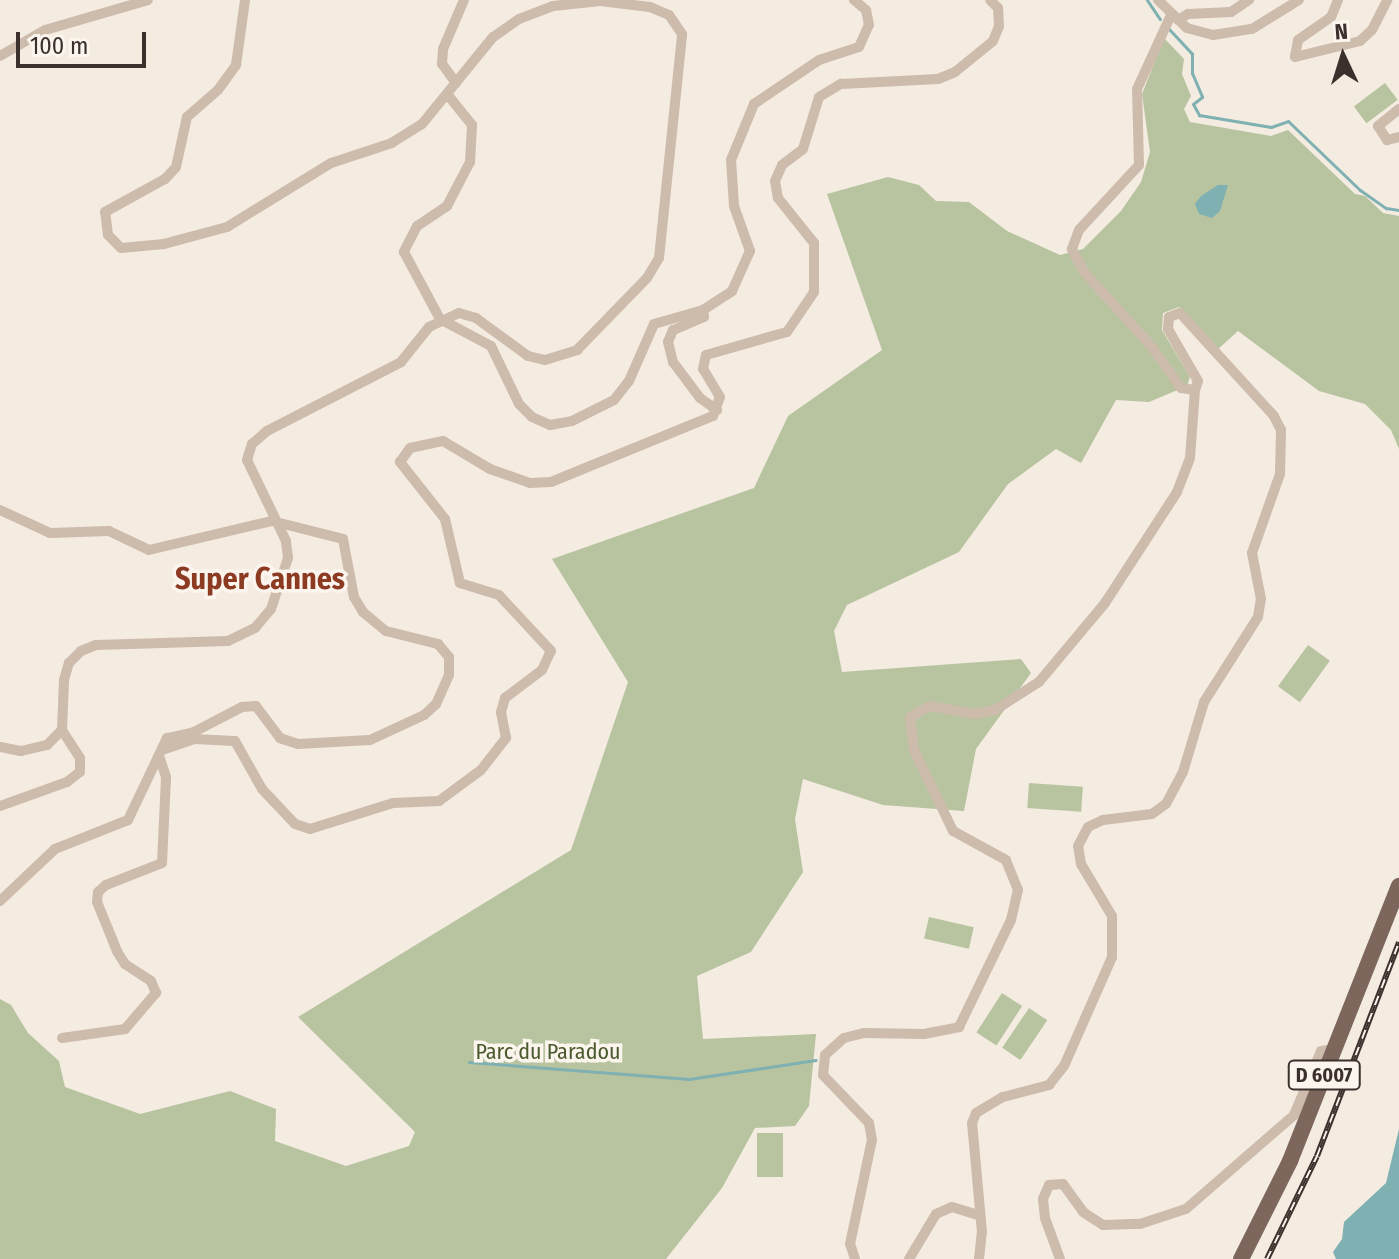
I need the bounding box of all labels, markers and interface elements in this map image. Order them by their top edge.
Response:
scale bar [20,16,150,66]
north arrow [1303,16,1383,96]
text: N [1334,18,1349,45]
text: 100 m [30,32,88,60]
district label: Super Cannes [175,561,345,597]
park label: Parc du Paradou [475,1039,621,1065]
road number: D 6007 [1286,1059,1362,1091]

